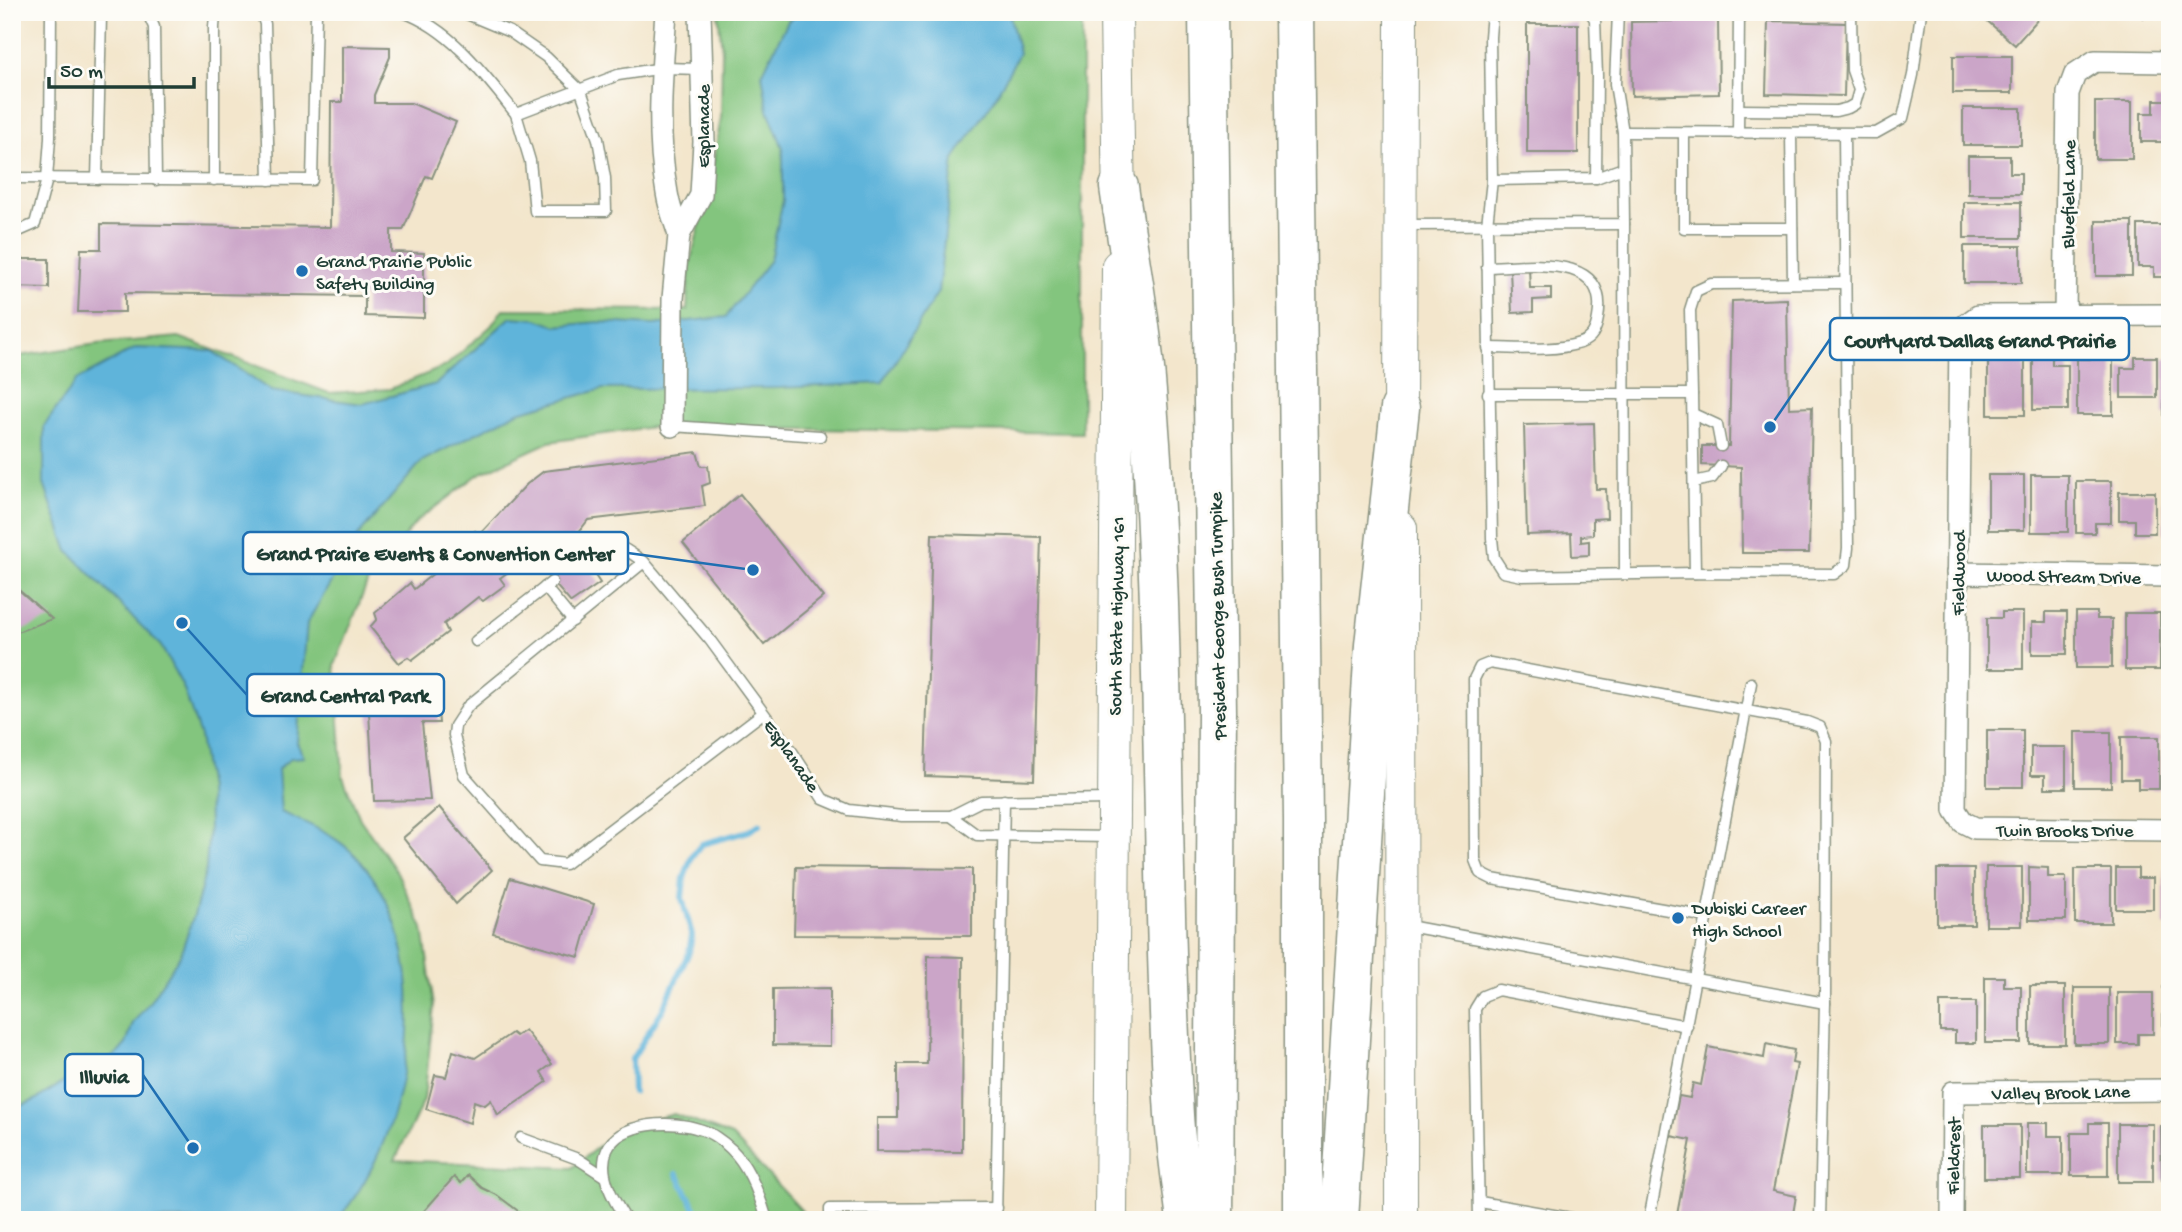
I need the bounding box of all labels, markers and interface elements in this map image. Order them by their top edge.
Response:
scale bar [49,46,194,90]
text: 50 m [60,61,103,86]
street label: Esplanade [694,84,717,168]
street label: Bluefield Lane [2058,139,2083,250]
place label: Grand Prairie Public Safety Building [316,252,472,297]
marker: Grand Prairie Public Safety Building [294,263,310,279]
callout: Courtyard Dallas Grand Prairie [1830,318,2129,360]
text: Courtyard Dallas Grand Prairie [1843,331,2117,356]
street label: President George Bush Turnpike [1206,492,1233,741]
street label: South State Highway 161 [1105,516,1132,716]
street label: Fieldwood [1948,529,1973,617]
callout: Grand Praire Events & Convention Center [243,532,628,574]
text: Grand Praire Events & Convention Center [256,544,616,569]
street label: Wood Stream Drive [1986,566,2142,591]
callout: Grand Central Park [247,674,444,716]
text: Grand Central Park [260,686,432,711]
street label: Esplanade [757,716,824,798]
street label: Twin Brooks Drive [1995,821,2134,844]
place label: Dubiski Career High School [1690,899,1808,944]
marker: Dubiski Career High School [1670,910,1686,926]
callout: Illuvia [65,1054,143,1096]
text: Illuvia [79,1067,130,1092]
street label: Valley Brook Lane [1991,1082,2131,1107]
street label: Fieldcrest [1943,1115,1968,1196]

